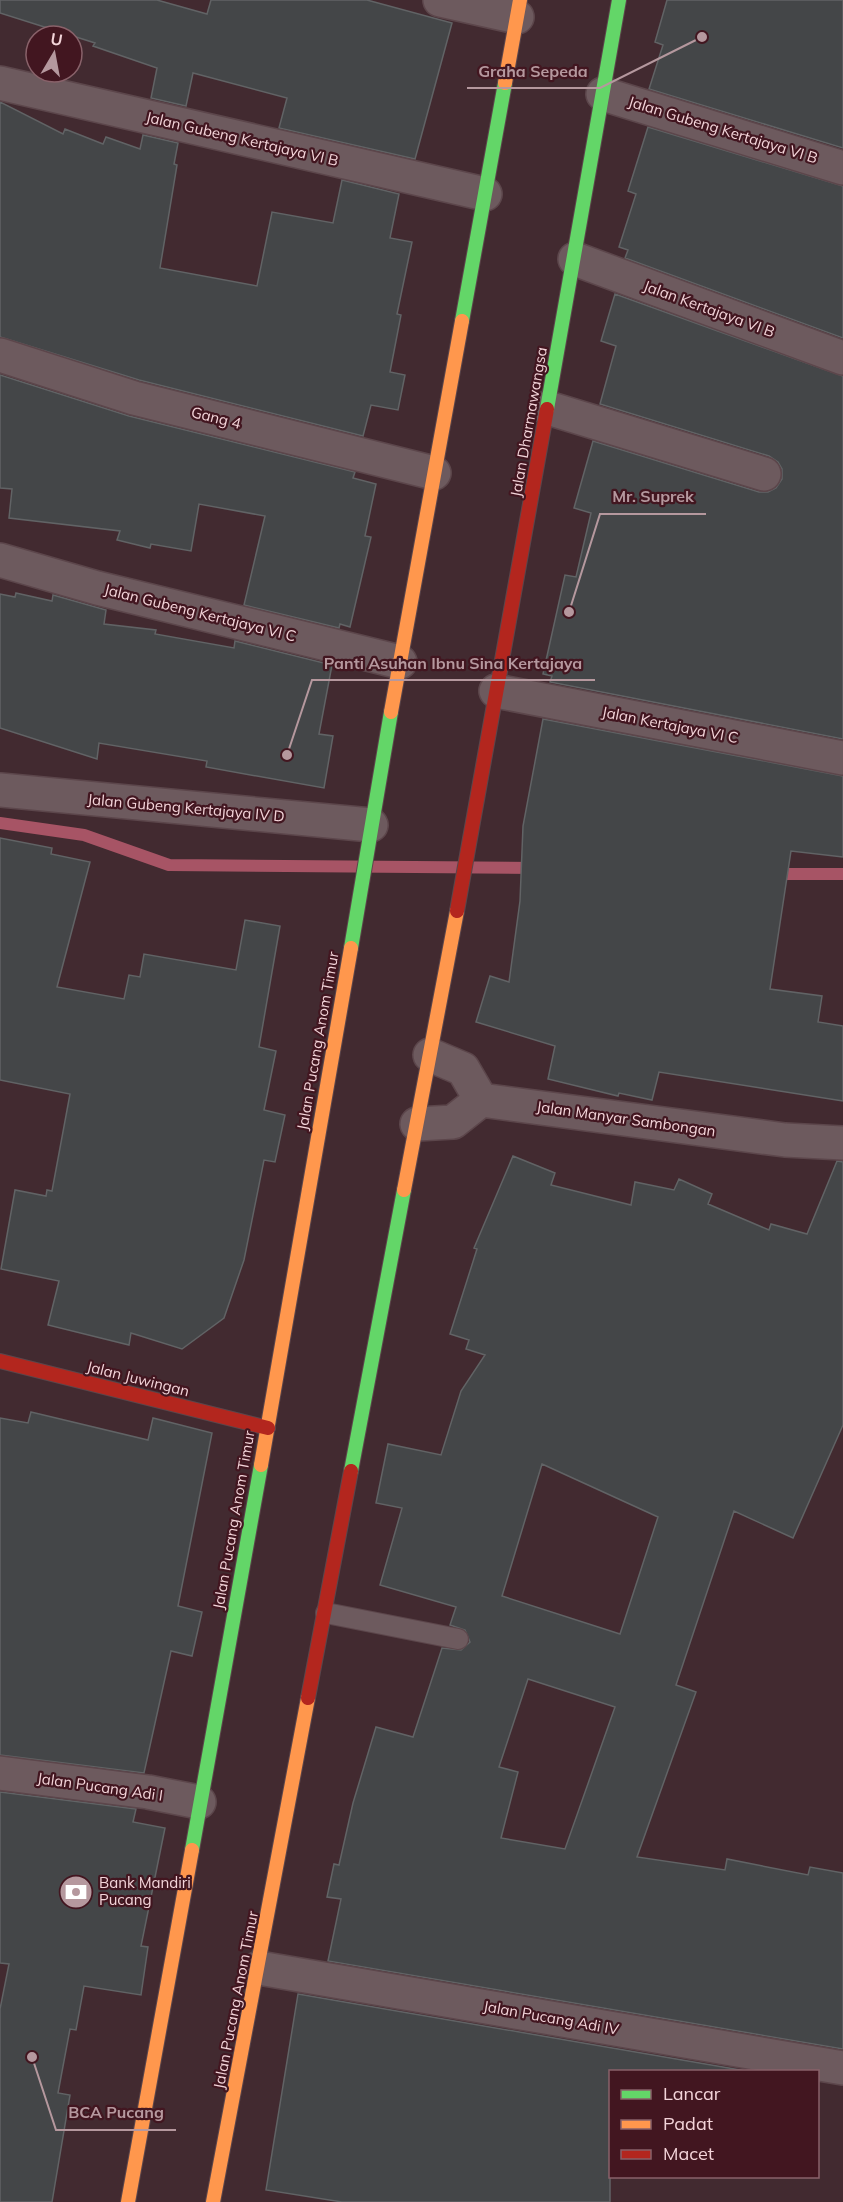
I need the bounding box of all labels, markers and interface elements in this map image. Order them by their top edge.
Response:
north arrow [24,24,84,84]
text: U [49,28,64,50]
callout: Graha Sepeda [467,54,600,88]
text: Graha Sepeda [478,61,588,81]
street label: Jalan Gubeng Kertajaya VI B [626,92,820,167]
street label: Jalan Gubeng Kertajaya VI B [144,107,340,170]
street label: Jalan Kertajaya VI B [641,276,777,341]
street label: Jalan Dharmawangsa [506,345,551,498]
street label: Gang 4 [189,402,243,433]
callout: Mr. Suprek [600,480,706,514]
text: Mr. Suprek [612,486,695,506]
street label: Jalan Gubeng Kertajaya VI C [102,579,298,646]
callout: Panti Asuhan Ibnu Sina Kertajaya [312,646,595,680]
text: Panti Asuhan Ibnu Sina Kertajaya [324,653,582,673]
street label: Jalan Kertajaya VI C [600,702,740,747]
street label: Jalan Gubeng Kertajaya IV D [87,789,286,826]
street label: Jalan Pucang Anom Timur [292,950,343,1132]
street label: Jalan Manyar Sambongan [535,1097,717,1140]
street label: Jalan Juwingan [85,1357,191,1400]
street label: Jalan Pucang Anom Timur [208,1429,259,1611]
street label: Jalan Pucang Adi I [36,1768,164,1805]
place label: Bank Mandiri Pucang [99,1873,191,1909]
bank icon: Bank Mandiri Pucang [58,1874,94,1910]
street label: Jalan Pucang Anom Timur [209,1909,262,2091]
street label: Jalan Pucang Adi IV [482,1996,621,2039]
legend [609,2070,819,2178]
text: Lancar [663,2082,721,2105]
callout: BCA Pucang [56,2096,176,2130]
text: BCA Pucang [68,2102,164,2122]
text: Padat [663,2112,713,2135]
text: Macet [663,2142,714,2165]

